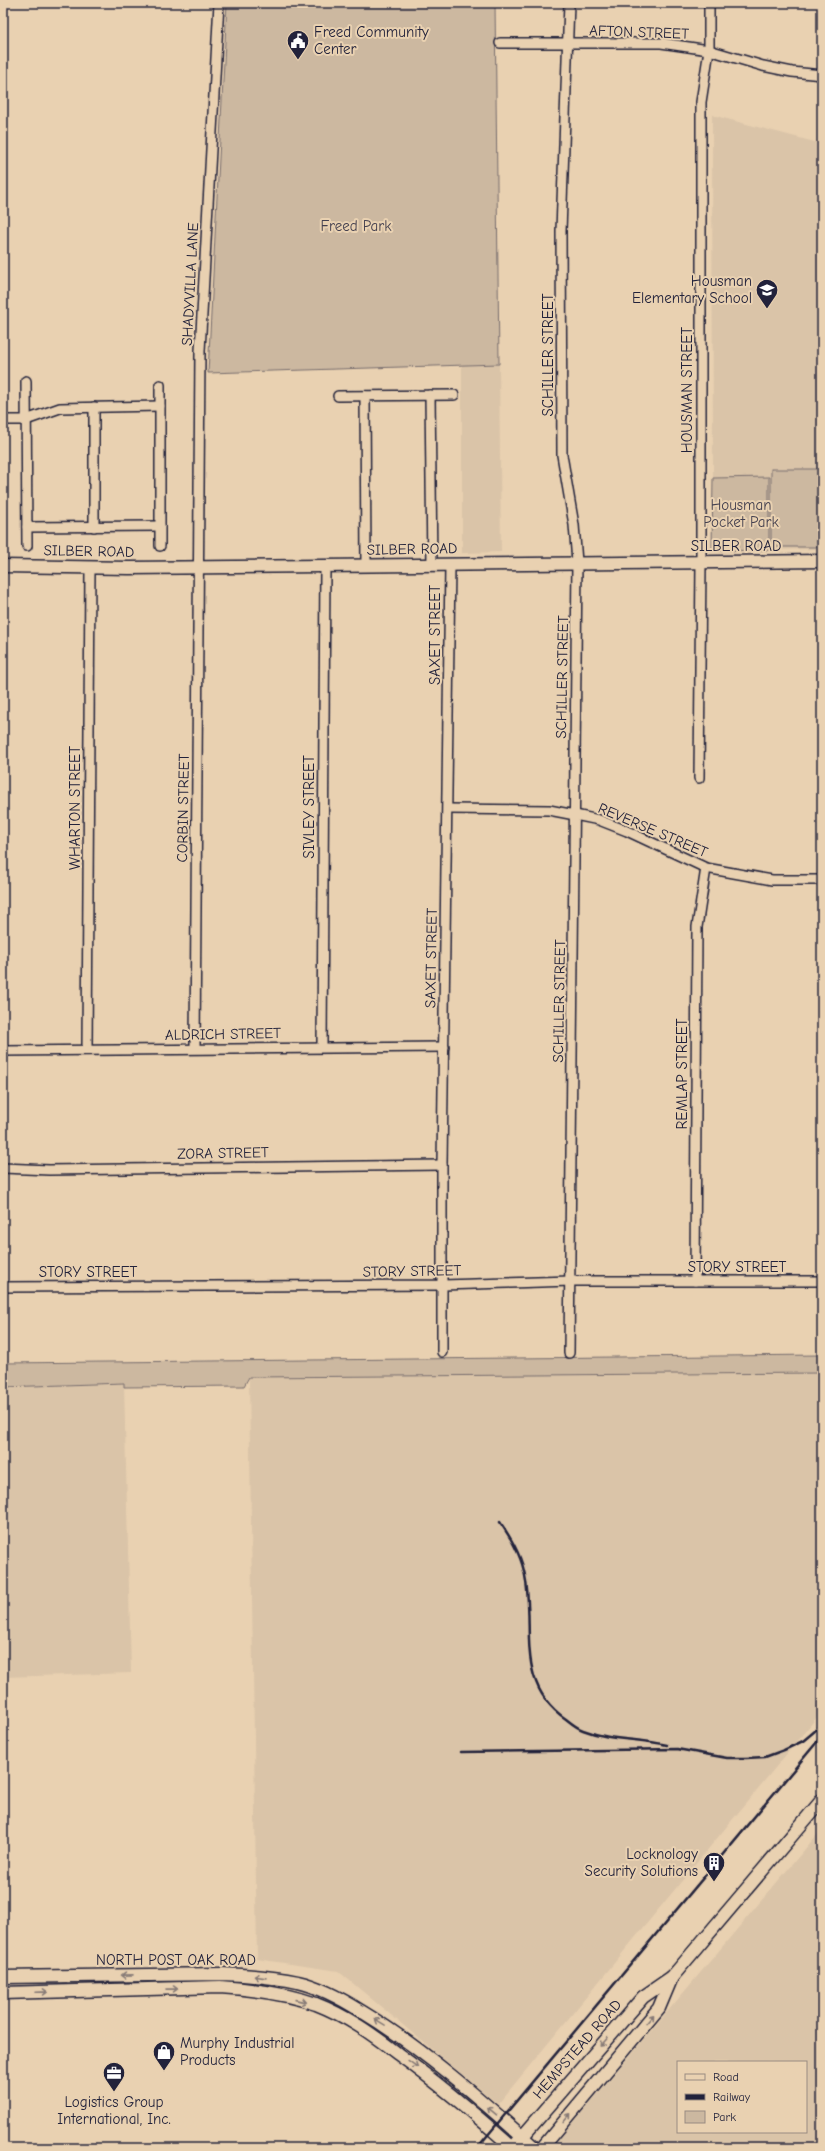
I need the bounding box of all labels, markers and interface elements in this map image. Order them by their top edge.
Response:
street label: AFTON STREET [589,21,689,43]
place label: Freed Community Center [314,23,429,58]
public building icon: Freed Community Center [285,28,311,61]
park label: Freed Park [320,217,392,235]
street label: SHADYVILLA LANE [178,222,202,346]
place label: Housman Elementary School [632,272,752,307]
school or university icon: Housman Elementary School [754,277,780,310]
street label: SCHILLER STREET [539,293,557,417]
street label: HOUSMAN STREET [678,327,696,453]
park label: Housman Pocket Park [703,496,779,531]
street label: SILBER ROAD [691,537,781,555]
street label: SILBER ROAD [367,539,457,559]
street label: SILBER ROAD [44,541,134,561]
street label: SAXET STREET [426,585,444,685]
street label: SCHILLER STREET [552,615,572,739]
street label: WHARTON STREET [66,746,84,870]
street label: CORBIN STREET [173,753,193,863]
street label: SIVLEY STREET [300,755,318,859]
street label: REVERSE STREET [595,799,711,861]
street label: SAXET STREET [421,908,441,1008]
street label: SCHILLER STREET [549,939,569,1063]
street label: REMLAP STREET [673,1018,691,1130]
street label: ALDRICH STREET [165,1024,281,1044]
street label: ZORA STREET [177,1143,269,1163]
street label: STORY STREET [688,1258,787,1276]
street label: STORY STREET [362,1261,462,1281]
street label: STORY STREET [39,1263,138,1281]
place label: Locknology Security Solutions [585,1845,698,1880]
building icon: Locknology Security Solutions [701,1850,727,1883]
street label: NORTH POST OAK ROAD [96,1951,256,1969]
one-way arrow [121,1971,134,1979]
one-way arrow [253,1973,266,1981]
one-way arrow [165,1985,178,1992]
one-way arrow [35,1988,48,1996]
street label: HEMPSTEAD ROAD [529,1996,625,2102]
one-way arrow [294,1997,307,2005]
one-way arrow [646,2013,655,2024]
one-way arrow [375,2018,386,2026]
place label: Murphy Industrial Products [180,2034,295,2069]
one-way arrow [599,2037,609,2047]
shop icon: Murphy Industrial Products [151,2039,177,2072]
office icon: Logistics Group International, Inc. [101,2060,127,2093]
one-way arrow [407,2060,418,2068]
legend [677,2061,807,2133]
text: Road [713,2070,739,2084]
text: Railway [713,2090,751,2104]
place label: Logistics Group International, Inc. [57,2093,171,2128]
one-way arrow [487,2107,498,2116]
text: Park [713,2110,736,2124]
one-way arrow [562,2113,571,2123]

